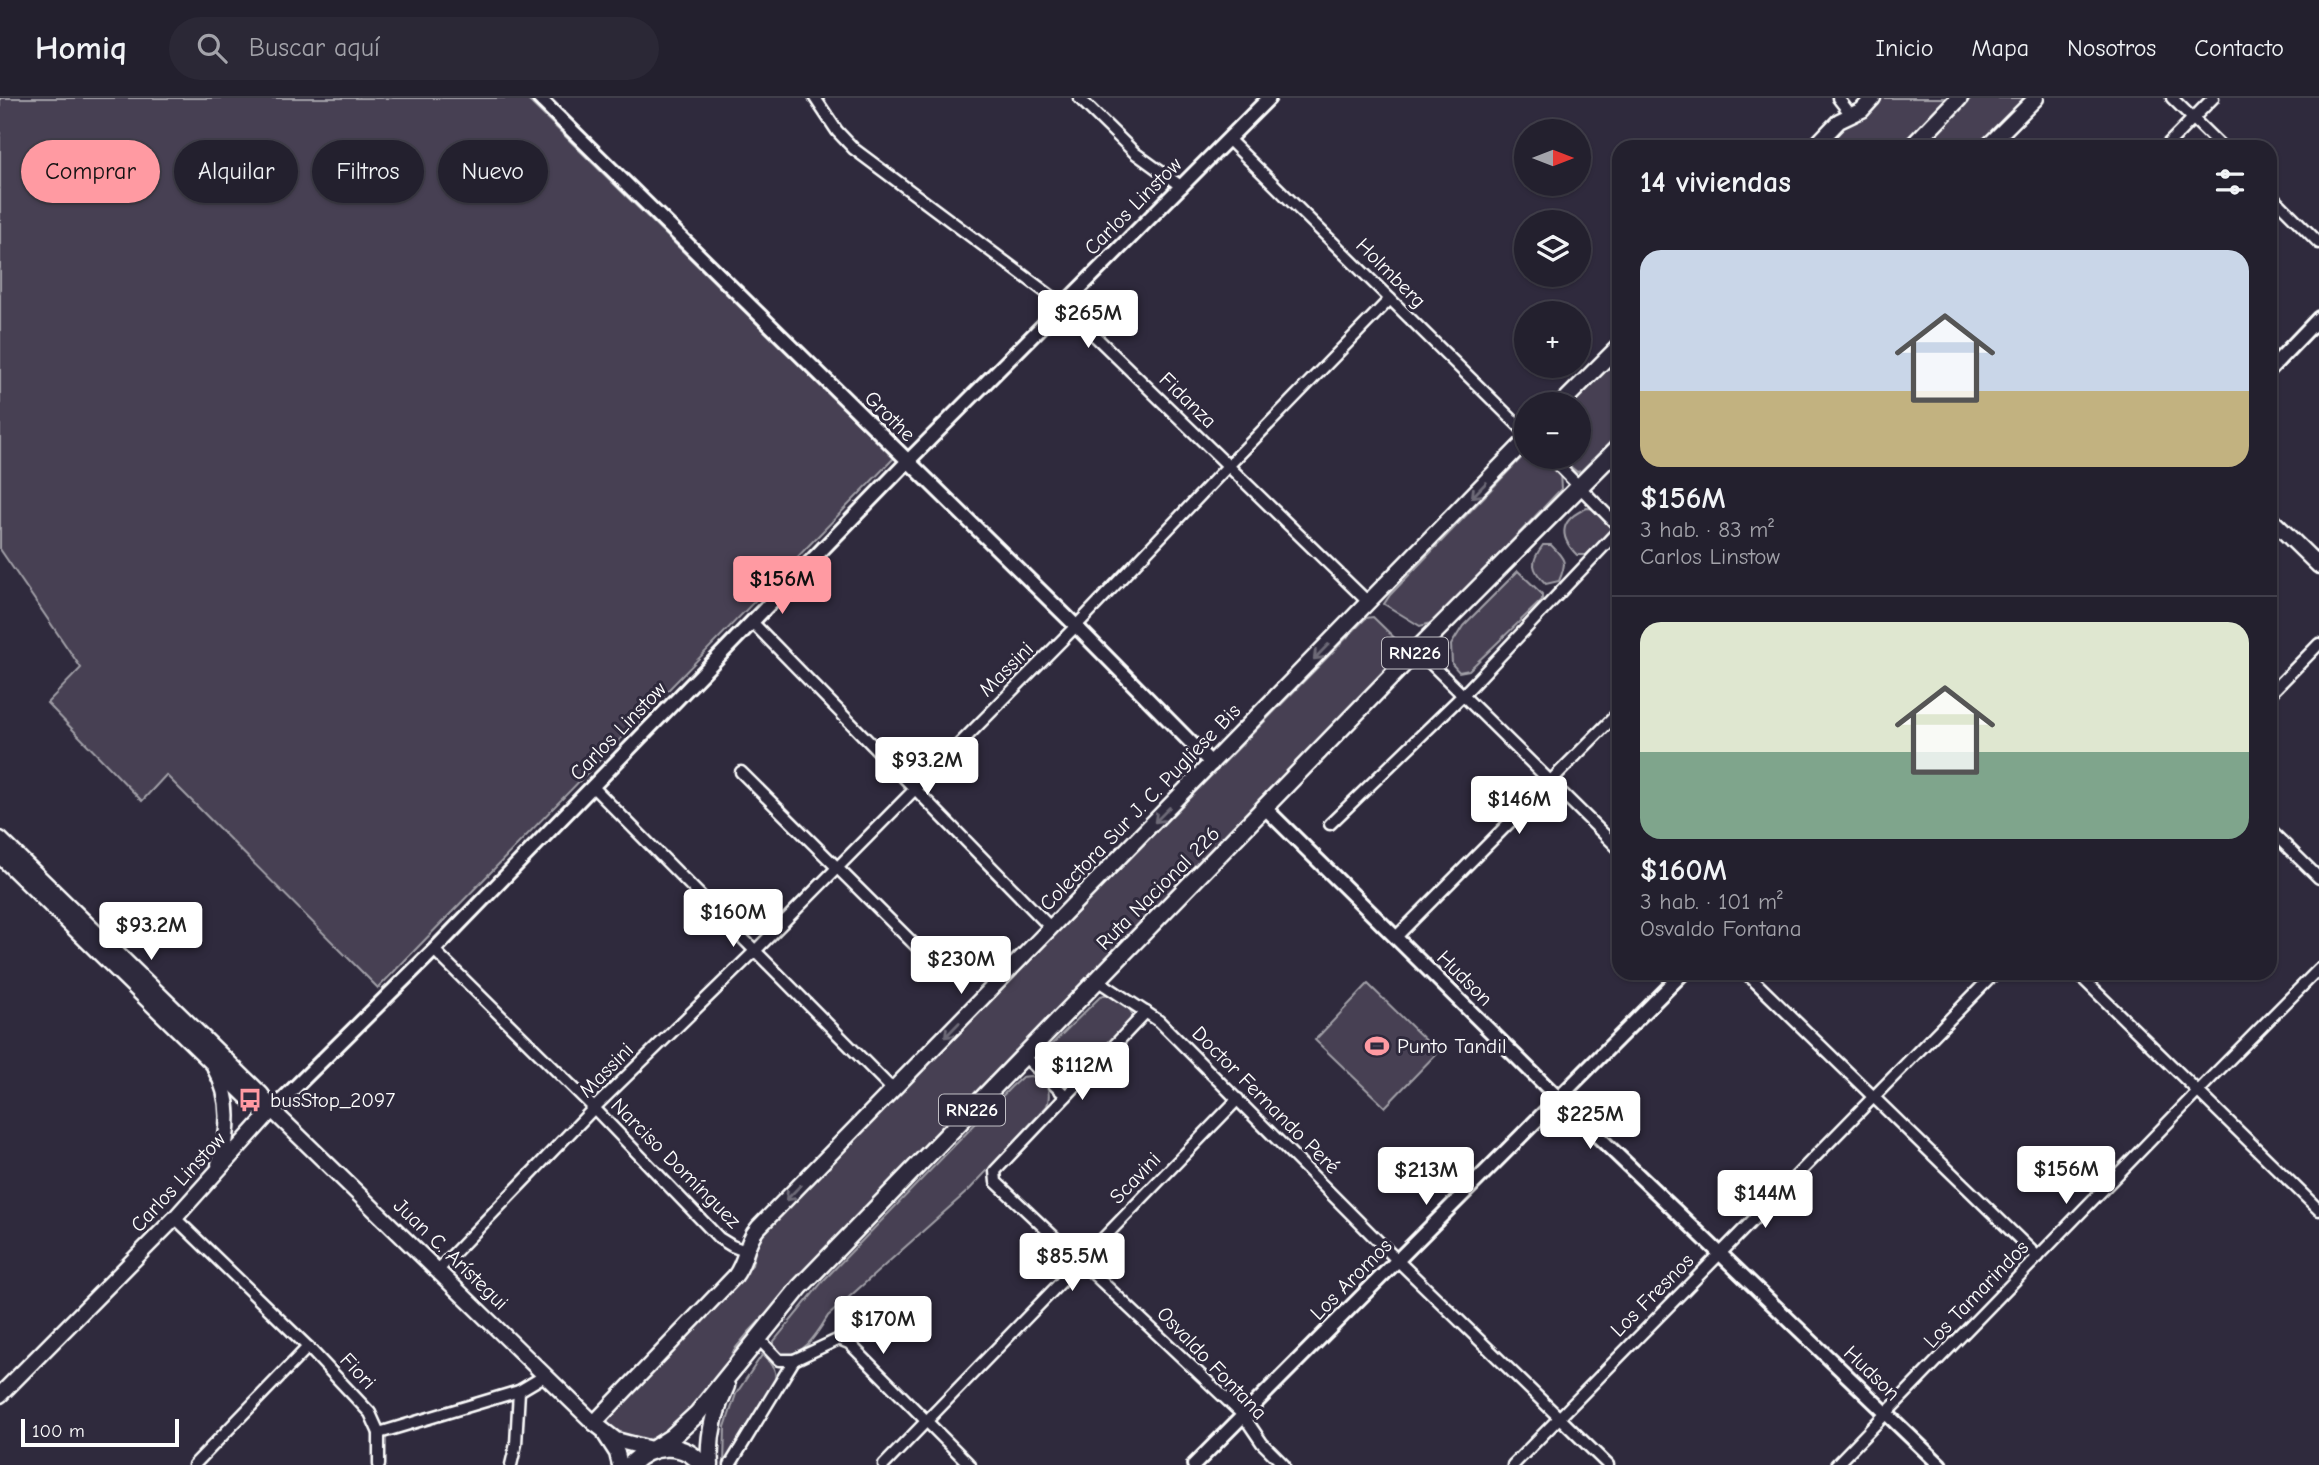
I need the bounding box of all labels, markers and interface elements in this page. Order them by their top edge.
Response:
search box [169,17,659,80]
text: Homiq [35,29,127,67]
icon: search [193,29,231,67]
text: Buscar aquí [249,33,380,63]
text: Inicio [1876,34,1933,62]
text: Mapa [1971,34,2029,62]
text: Nosotros [2067,34,2156,62]
text: Contacto [2194,34,2284,62]
north arrow [1514,119,1591,196]
map controls [1514,119,1591,469]
chip: Comprar [21,140,160,203]
chip: Alquilar [174,140,298,203]
chip: Filtros [312,140,424,203]
chip: Nuevo [438,140,548,203]
street label: Carlos Linstow [1079,152,1187,260]
icon: filters [2211,163,2249,201]
text: 14 viviendas [1640,165,1791,200]
button: layers [1514,210,1591,287]
street label: Holmberg [1351,233,1431,313]
pin: $265M [1039,290,1137,350]
icon: home [1882,295,2008,421]
text: $265M [1054,299,1122,326]
button: + [1514,301,1591,378]
street label: Fidanza [1155,367,1221,433]
street label: Grothe [860,386,920,446]
button: − [1514,392,1591,469]
one-way arrow [1470,481,1487,498]
text: $156M [1640,481,1726,516]
text: 3 hab. · 83 m² [1640,516,1774,543]
text: Carlos Linstow [1640,543,1780,570]
pin: $156M [733,556,831,616]
text: $156M [749,565,815,592]
street label: Massini [974,637,1038,701]
road number: RN226 [1382,638,1448,668]
one-way arrow [1313,643,1330,660]
icon: home [1882,667,2008,793]
street label: Carlos Linstow [565,676,671,785]
street label: Colectora Sur J. C. Pugliese Bis [1035,699,1245,915]
pin: $93.2M [870,738,984,797]
text: $93.2M [891,746,963,773]
pin: $146M [1470,776,1568,836]
text: $146M [1487,785,1551,812]
one-way arrow [1154,806,1171,823]
street label: Ruta Nacional 226 [1091,821,1225,955]
text: $160M [1640,853,1727,888]
text: 3 hab. · 101 m² [1640,888,1783,915]
pin: $160M [684,890,782,949]
text: $160M [700,898,766,925]
pin: $93.2M [94,902,208,962]
text: $93.2M [115,911,187,938]
text: Osvaldo Fontana [1640,915,1802,942]
pin: $230M [912,936,1010,996]
text: $230M [927,945,995,972]
street label: Hudson [1432,945,1498,1011]
one-way arrow [943,1021,960,1038]
street label: Doctor Fernando Peré [1187,1021,1345,1179]
sports icon: Punto Tandil [1363,1032,1391,1060]
place label: Punto Tandil [1397,1034,1507,1058]
street label: Massini [574,1038,638,1102]
pin: $112M [1033,1042,1131,1102]
text: $112M [1051,1051,1113,1078]
bus stop icon: busStop_2097 [236,1086,264,1114]
place label: busStop_2097 [270,1088,395,1112]
pin: $225M [1541,1091,1639,1151]
street label: Narciso Domínguez [606,1093,746,1233]
road number: RN226 [939,1094,1005,1126]
text: $225M [1556,1100,1624,1127]
street label: Carlos Linstow [126,1127,231,1237]
pin: $156M [2017,1146,2115,1206]
street label: Scavini [1105,1147,1165,1209]
pin: $213M [1377,1148,1475,1207]
text: $156M [2033,1155,2099,1182]
text: $213M [1394,1156,1458,1183]
pin: $144M [1716,1170,1814,1230]
text: $144M [1734,1179,1796,1206]
one-way arrow [784,1184,801,1201]
street label: Juan C. Arístegui [389,1193,513,1315]
street label: Los Aromos [1305,1233,1397,1325]
pin: $85.5M [1015,1234,1129,1293]
street label: Los Tamarindos [1919,1235,2033,1353]
text: $85.5M [1036,1242,1108,1269]
street label: Los Fresnos [1606,1249,1698,1341]
pin: $170M [834,1296,932,1356]
street label: Osvaldo Fontana [1152,1302,1272,1424]
text: $170M [851,1305,915,1332]
street label: Hudson [1839,1341,1905,1405]
street label: Fiori [335,1348,381,1394]
scale bar [21,1416,178,1448]
text: 100 m [32,1420,85,1442]

